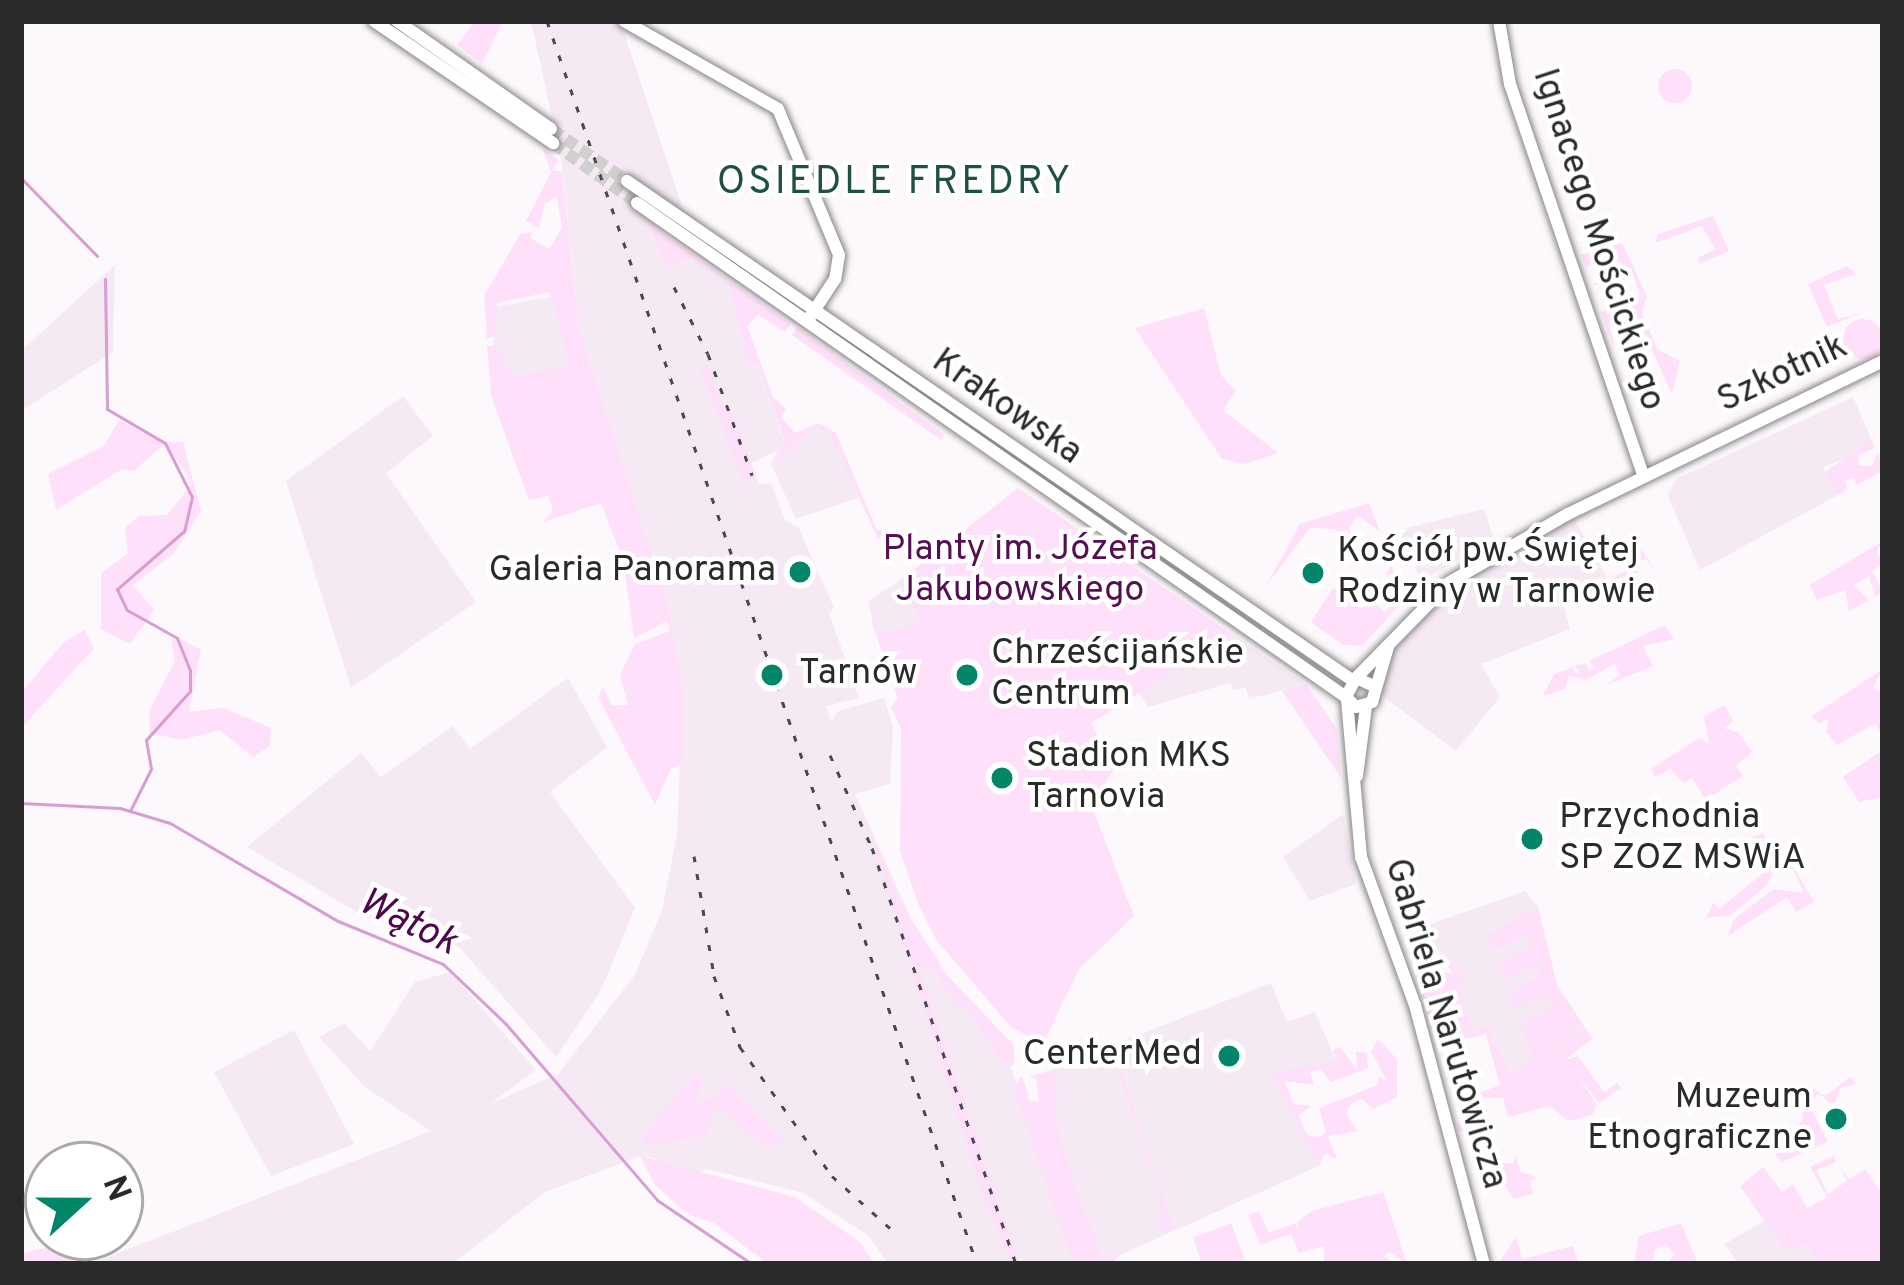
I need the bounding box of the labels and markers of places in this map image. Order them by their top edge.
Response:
place label: Kościół pw. Świętej Rodziny w Tarnowie [1337,530,1657,615]
place label: Galeria Panorama [488,550,776,594]
marker: Galeria Panorama [787,559,813,585]
marker: Kościół pw. Świętej Rodziny w Tarnowie [1300,560,1326,586]
place label: Chrześcijańskie Centrum [991,632,1244,717]
place label: Tarnów [799,653,918,697]
marker: Tarnów [756,659,788,691]
marker: Chrześcijańskie Centrum [954,662,980,688]
place label: Stadion MKS Tarnovia [1026,735,1231,820]
marker: Stadion MKS Tarnovia [989,765,1015,791]
place label: Przychodnia SP ZOZ MSWiA [1559,796,1806,881]
marker: Przychodnia SP ZOZ MSWiA [1516,823,1548,855]
place label: CenterMed [1023,1034,1202,1078]
marker: CenterMed [1213,1040,1245,1072]
place label: Muzeum Etnograficzne [1587,1076,1812,1161]
marker: Muzeum Etnograficzne [1823,1106,1849,1132]

